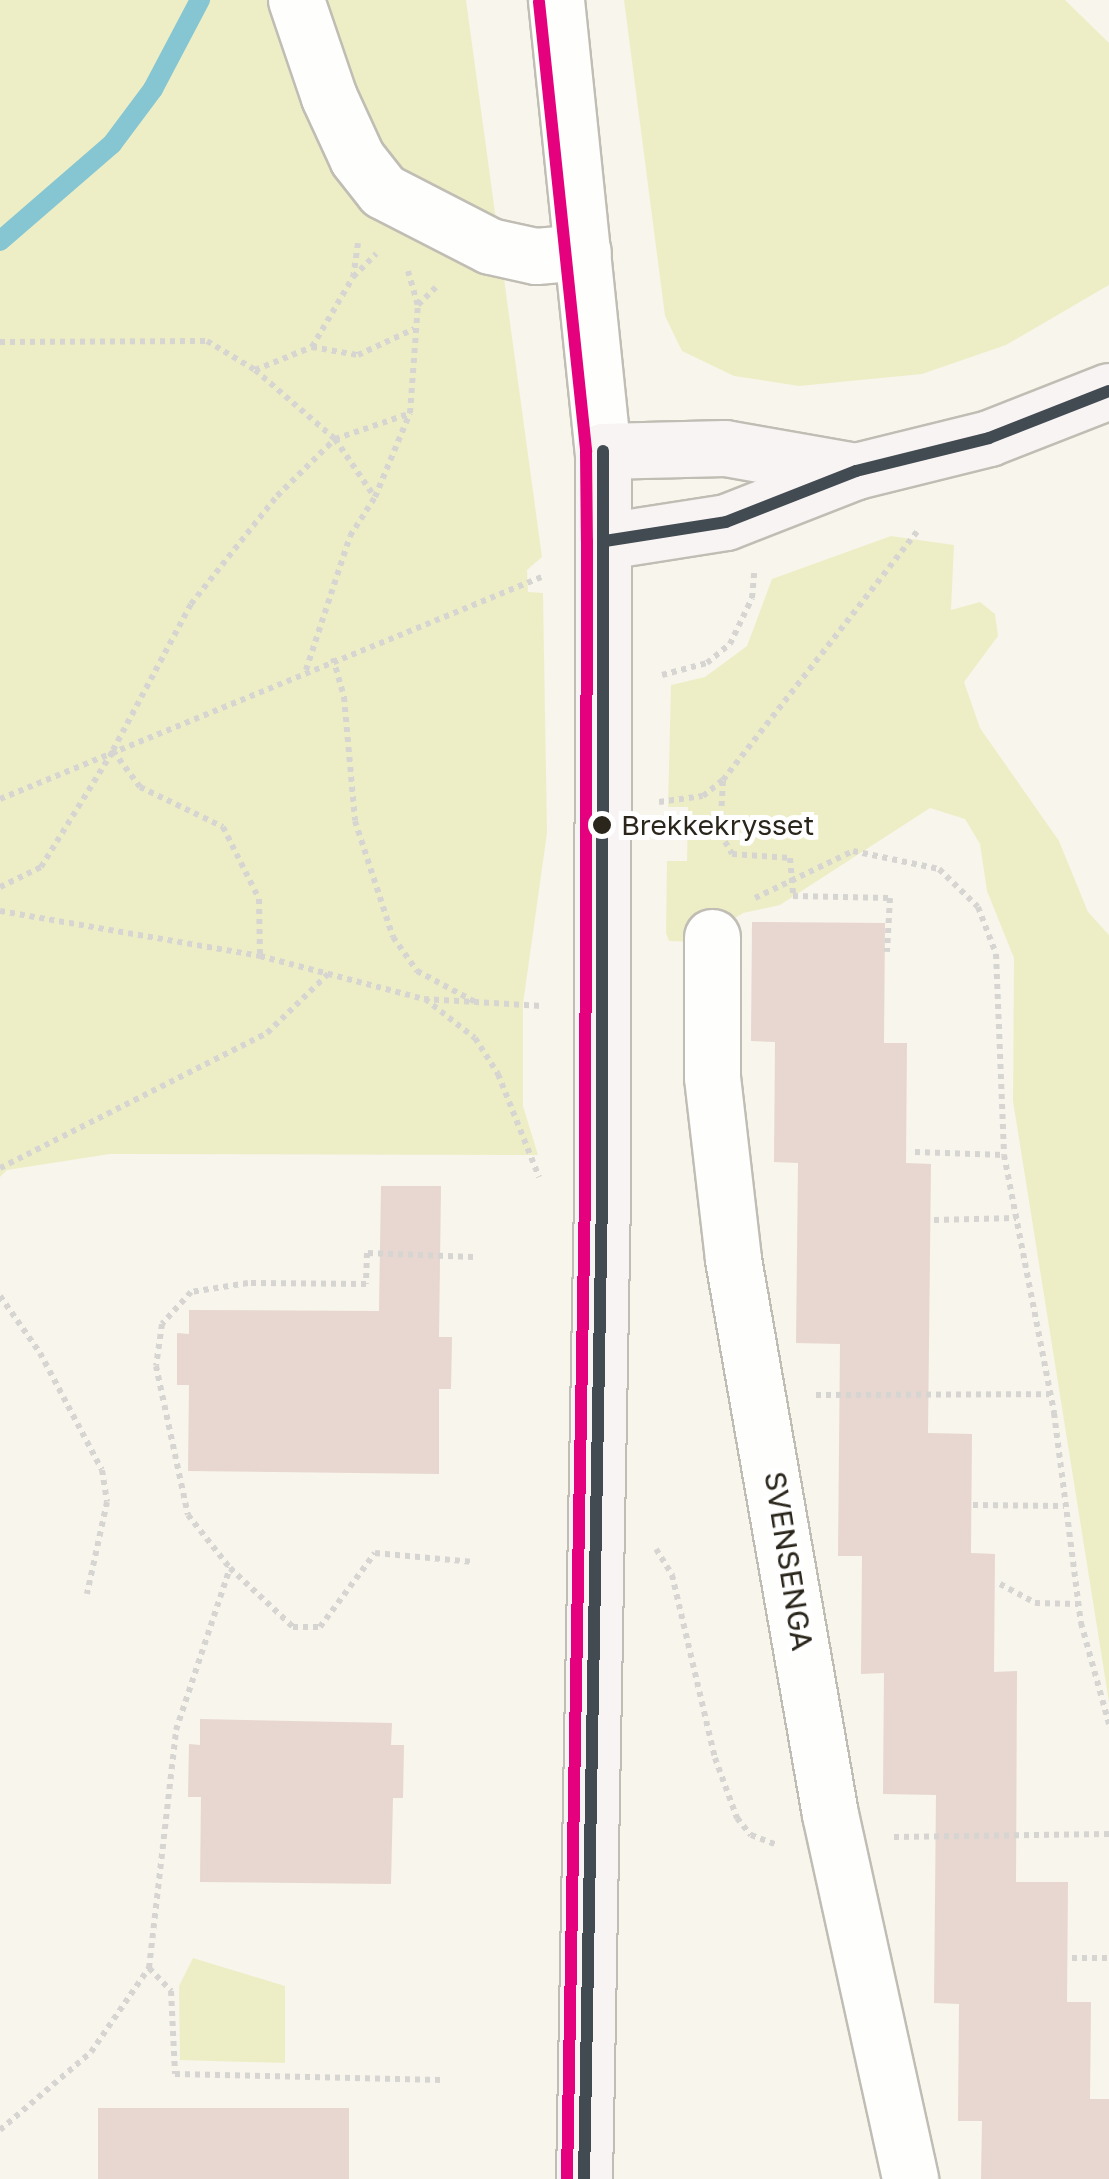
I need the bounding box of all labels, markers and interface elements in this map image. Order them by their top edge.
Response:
place label: Brekkekrysset [621,808,814,842]
marker: Brekkekrysset [592,815,612,835]
street label: SVENSENGA [757,1469,821,1653]

